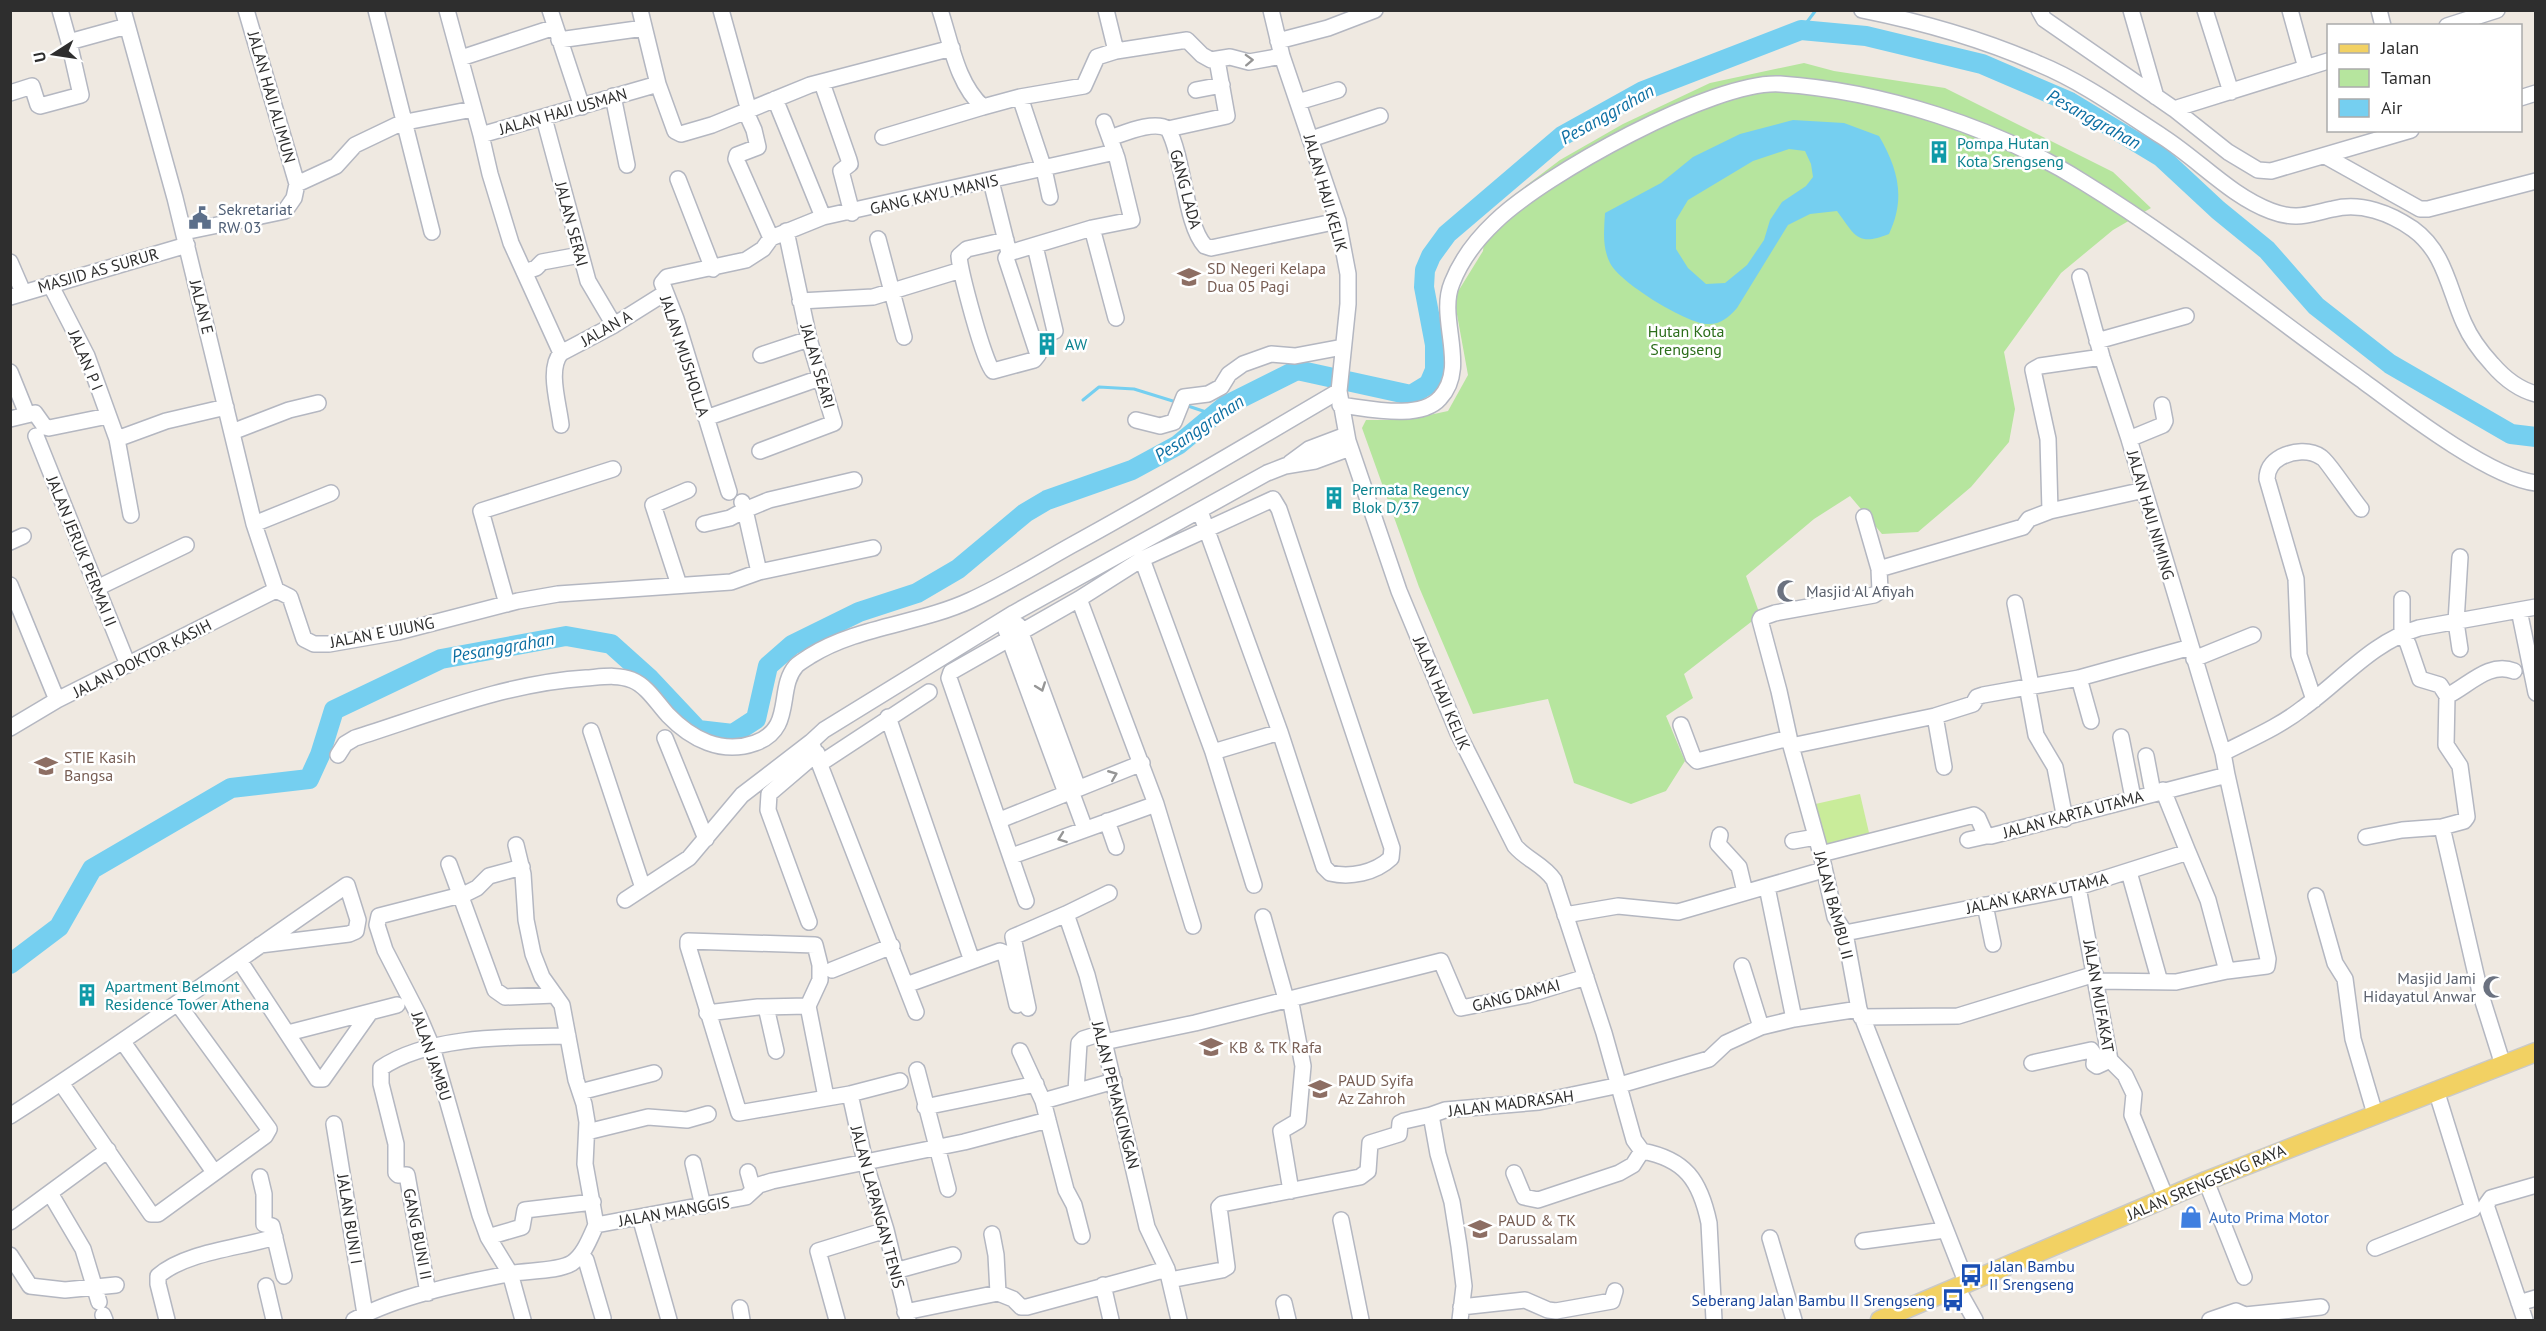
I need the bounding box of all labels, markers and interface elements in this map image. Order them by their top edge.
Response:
north arrow [24,24,84,84]
legend [2327,24,2522,132]
street label: JALAN HAJI ALIMUN [243,28,300,165]
text: Jalan [2380,36,2419,59]
text: U [29,50,50,64]
one-way arrow [1245,54,1254,66]
text: Taman [2381,66,2431,89]
water label: Pesanggrahan [1556,79,1658,149]
street label: JALAN HAJI USMAN [496,83,629,139]
water label: Pesanggrahan [2043,84,2145,154]
text: Air [2381,96,2402,119]
street label: JALAN HAJI KELIK [1299,131,1352,254]
place label: Pompa Hutan Kota Srengseng [1957,133,2064,171]
building icon: Pompa Hutan Kota Srengseng [1926,139,1952,165]
street label: GANG LADA [1166,147,1206,231]
street label: GANG KAYU MANIS [868,170,1000,218]
street label: JALAN SERAI [551,178,593,269]
place label: Sekretariat RW 03 [218,199,293,237]
public building icon: Sekretariat RW 03 [187,205,213,231]
street label: MASJID AS SURUR [35,243,161,297]
place label: SD Negeri Kelapa Dua 05 Pagi [1207,258,1326,296]
school or university icon: SD Negeri Kelapa Dua 05 Pagi [1176,264,1202,290]
street label: JALAN E [185,277,218,336]
street label: JALAN MUSHOLLA [656,292,714,420]
street label: JALAN A [576,305,636,351]
street label: JALAN SEARI [796,320,840,411]
park label: Hutan Kota Srengseng [1648,321,1724,359]
street label: JALAN P I [64,326,108,393]
building icon: AW [1034,331,1060,357]
place label: AW [1065,334,1088,354]
water label: Pesanggrahan [1150,389,1248,467]
street label: JALAN HAJI NIMING [2123,447,2179,582]
street label: JALAN JERUK PERMAI II [42,472,121,629]
place label: Permata Regency Blok D/37 [1352,479,1470,517]
building icon: Permata Regency Blok D/37 [1321,485,1347,511]
mosque icon: Masjid Al Afiyah [1775,578,1801,604]
place label: Masjid Al Afiyah [1806,581,1914,601]
street label: JALAN E UJUNG [327,612,436,652]
street label: JALAN DOKTOR KASIH [68,614,215,702]
water label: Pesanggrahan [450,627,556,667]
street label: JALAN HAJI KELIK [1409,632,1475,753]
one-way arrow [1034,681,1047,692]
place label: STIE Kasih Bangsa [64,747,136,785]
school or university icon: STIE Kasih Bangsa [33,753,59,779]
one-way arrow [1107,769,1117,782]
street label: JALAN KARTA UTAMA [2000,785,2146,843]
one-way arrow [1057,830,1068,843]
street label: JALAN BAMBU II [1810,848,1858,961]
street label: JALAN KARYA UTAMA [1963,868,2110,918]
street label: JALAN MUFAKAT [2079,937,2119,1054]
place label: Masjid Jami Hidayatul Anwar [2363,968,2477,1006]
street label: GANG DAMAI [1470,974,1562,1016]
mosque icon: Masjid Jami Hidayatul Anwar [2481,974,2507,1000]
place label: Apartment Belmont Residence Tower Athena [105,976,269,1014]
building icon: Apartment Belmont Residence Tower Athena [74,982,100,1008]
street label: JALAN JAMBU [407,1008,457,1103]
street label: JALAN PEMANCINGAN [1088,1018,1144,1171]
school or university icon: KB & TK Rafa [1198,1034,1224,1060]
place label: KB & TK Rafa [1229,1037,1322,1057]
place label: PAUD Syifa Az Zahroh [1338,1070,1414,1108]
school or university icon: PAUD Syifa Az Zahroh [1307,1076,1333,1102]
street label: JALAN MADRASAH [1446,1085,1575,1121]
street label: JALAN LAPANGAN TENIS [846,1122,909,1291]
street label: JALAN SRENGSENG RAYA [2123,1139,2289,1225]
street label: JALAN BUNI I [333,1172,367,1265]
street label: GANG BUNI II [399,1187,437,1281]
street label: JALAN MANGGIS [616,1191,731,1231]
shop icon: Auto Prima Motor [2178,1204,2204,1230]
place label: Auto Prima Motor [2209,1207,2329,1227]
place label: PAUD & TK Darussalam [1498,1210,1577,1248]
school or university icon: PAUD & TK Darussalam [1467,1216,1493,1242]
place label: Jalan Bambu II Srengseng [1988,1256,2075,1294]
bus stop icon: Jalan Bambu II Srengseng [1958,1262,1984,1288]
bus stop icon: Seberang Jalan Bambu II Srengseng [1940,1287,1966,1313]
place label: Seberang Jalan Bambu II Srengseng [1691,1290,1935,1310]

